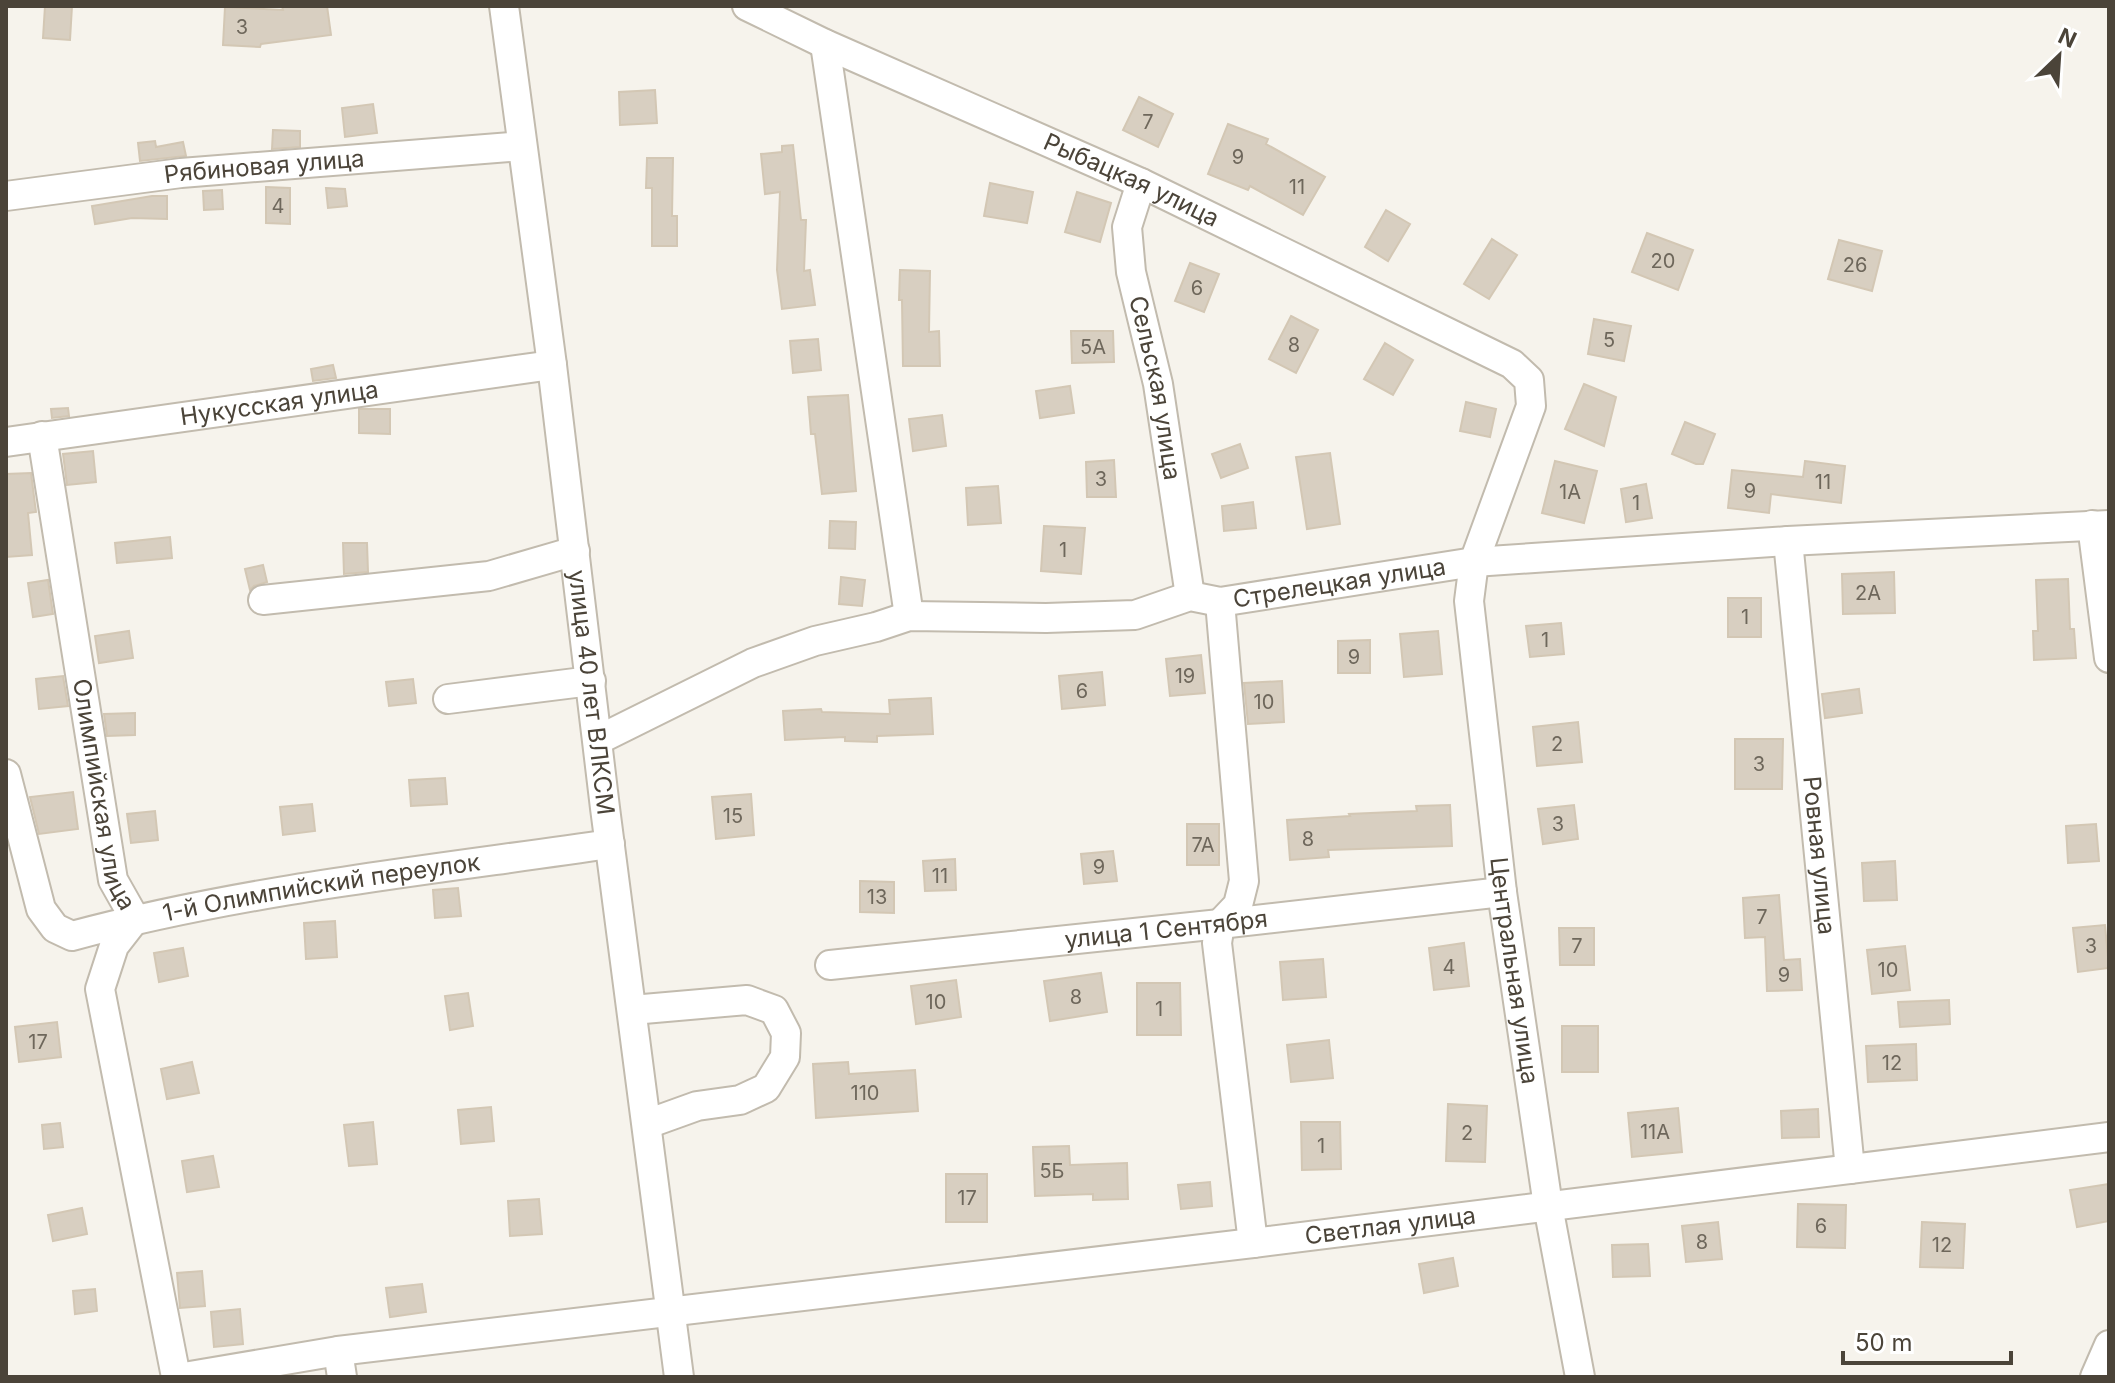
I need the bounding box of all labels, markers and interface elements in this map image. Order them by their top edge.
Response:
house number: 3 [236,15,248,39]
north arrow [2019,16,2099,96]
text: N [2054,23,2081,53]
house number: 7 [1142,110,1154,134]
street label: Рыбацкая улица [1039,127,1224,233]
street label: Рябиновая улица [162,144,366,189]
house number: 9 [1232,145,1244,169]
house number: 11 [1289,175,1305,199]
house number: 4 [272,194,284,218]
house number: 20 [1651,249,1675,273]
house number: 26 [1843,253,1867,277]
house number: 6 [1191,276,1203,300]
street label: Сельская улица [1123,293,1187,482]
house number: 5 [1603,328,1615,352]
house number: 8 [1288,333,1300,357]
house number: 5А [1080,335,1106,359]
street label: Нукусская улица [178,375,380,431]
house number: 3 [1095,467,1107,491]
house number: 11 [1815,470,1831,494]
house number: 9 [1744,479,1756,503]
house number: 1А [1559,480,1581,504]
house number: 1 [1632,491,1640,515]
house number: 1 [1059,538,1067,562]
street label: Стрелецкая улица [1231,552,1448,614]
street label: улица 40 лет ВЛКСМ [563,568,621,816]
house number: 2А [1855,581,1881,605]
house number: 1 [1741,605,1749,629]
house number: 1 [1541,628,1549,652]
house number: 9 [1348,645,1360,669]
house number: 19 [1175,664,1195,688]
street label: Олимпийская улица [67,677,142,915]
house number: 6 [1076,679,1088,703]
house number: 10 [1254,690,1274,714]
house number: 2 [1551,732,1563,756]
house number: 3 [1753,752,1765,776]
street label: Ровная улица [1797,775,1842,936]
house number: 15 [723,804,743,828]
house number: 3 [1552,812,1564,836]
house number: 8 [1302,827,1314,851]
house number: 7А [1192,833,1215,857]
street label: 1-й Олимпийский переулок [160,847,482,928]
house number: 9 [1093,855,1105,879]
street label: Центральная улица [1484,856,1545,1086]
house number: 11 [932,864,948,888]
house number: 13 [867,885,887,909]
street label: улица 1 Сентября [1063,904,1269,954]
house number: 7 [1756,905,1768,929]
house number: 7 [1571,934,1583,958]
house number: 3 [2085,934,2097,958]
house number: 4 [1443,955,1455,979]
house number: 10 [1878,958,1898,982]
house number: 9 [1778,963,1790,987]
house number: 8 [1070,985,1082,1009]
house number: 10 [926,990,946,1014]
house number: 1 [1155,997,1163,1021]
house number: 17 [28,1030,48,1054]
house number: 12 [1882,1051,1902,1075]
house number: 110 [851,1081,879,1105]
house number: 11А [1640,1120,1670,1144]
house number: 2 [1461,1121,1473,1145]
house number: 1 [1317,1134,1325,1158]
house number: 5Б [1039,1159,1065,1183]
house number: 17 [957,1186,977,1210]
street label: Светлая улица [1303,1201,1477,1250]
house number: 6 [1815,1214,1827,1238]
house number: 8 [1696,1230,1708,1254]
house number: 12 [1932,1233,1952,1257]
scale bar [1843,1315,2011,1365]
text: 50 m [1855,1328,1913,1357]

